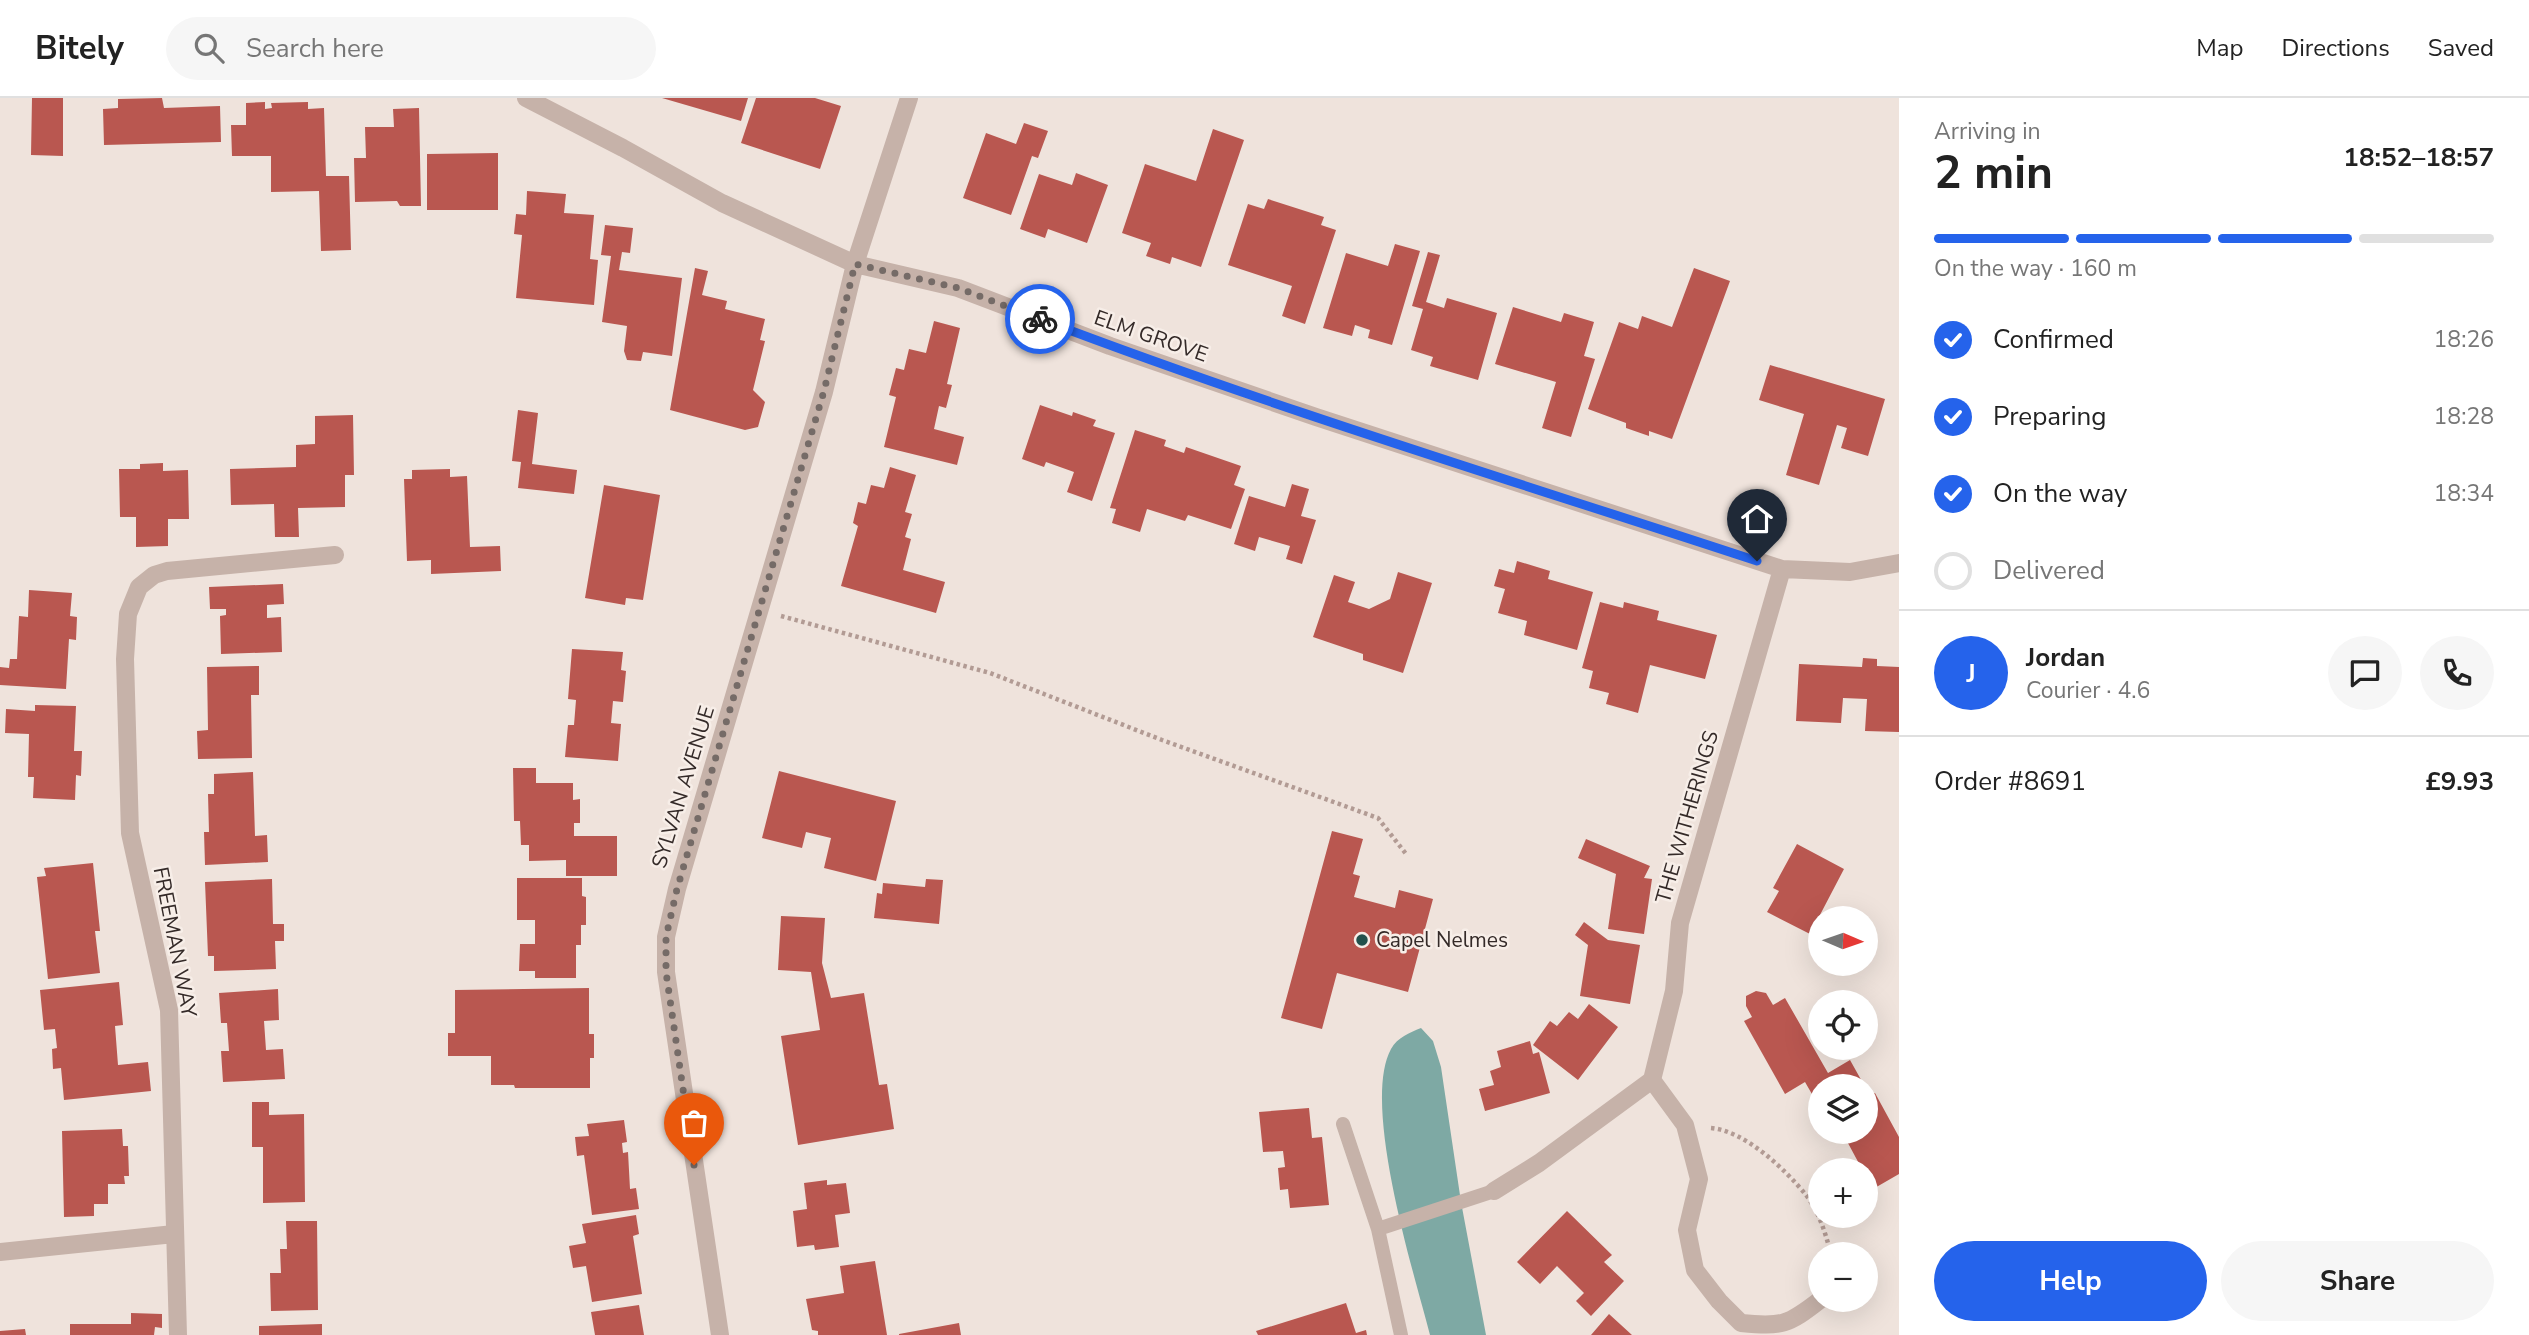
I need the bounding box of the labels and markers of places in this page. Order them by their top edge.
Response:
pin [1727,489,1787,561]
place label: Capel Nelmes [1376,926,1508,954]
marker: Capel Nelmes [1354,932,1370,948]
pin [664,1093,724,1165]

